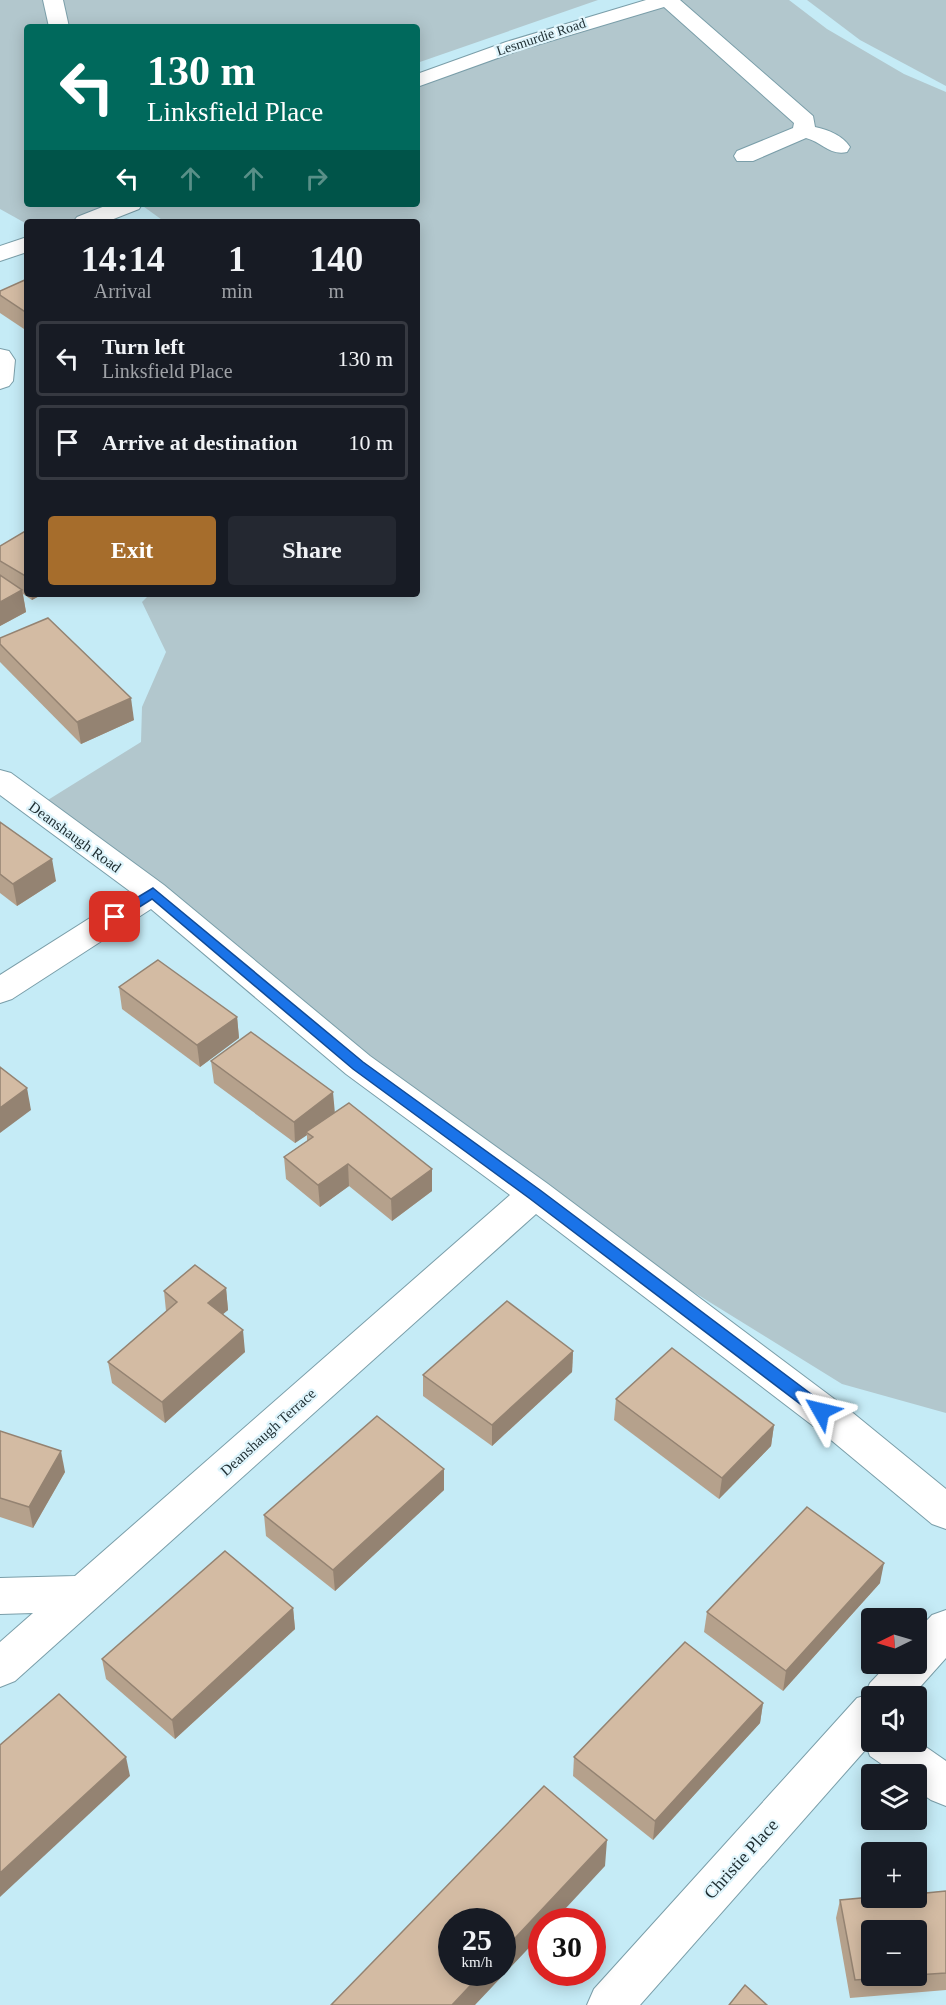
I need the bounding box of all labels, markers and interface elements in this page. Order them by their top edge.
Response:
street label: Lesmurdie Road [494,16,588,58]
icon: left [48,48,126,126]
text: 130 m [147,48,256,94]
text: Linksfield Place [147,97,323,127]
icon: left [111,162,144,195]
icon: ahead [174,162,207,195]
icon: ahead [237,162,270,195]
icon: right [300,162,333,195]
text: 14:14 [81,239,165,279]
text: 1 [228,239,246,279]
text: 140 [309,239,363,279]
text: Arrival [94,280,152,302]
text: min [221,280,253,302]
text: m [329,280,344,302]
text: Turn left [102,334,185,359]
icon: left [51,342,84,375]
text: 130 m [337,346,393,371]
text: Linksfield Place [102,360,233,382]
icon: arrive [51,426,84,459]
text: Arrive at destination [102,430,298,455]
text: 10 m [348,430,393,455]
button: Exit [48,516,216,585]
button: Share [228,516,396,585]
street label: Deanshaugh Road [26,798,124,876]
pin [89,891,140,942]
icon: arrive [98,900,131,933]
position arrow [789,1379,853,1443]
street label: Deanshaugh Terrace [217,1385,319,1479]
north arrow [861,1608,927,1674]
map controls [861,1608,927,1986]
button: sound [861,1686,927,1752]
button: layers [861,1764,927,1830]
street label: Christie Place [700,1815,782,1903]
button: + [861,1842,927,1908]
speed limit sign: 30 [528,1908,606,1986]
button: − [861,1920,927,1986]
text: 25 [462,1923,492,1956]
text: km/h [462,1954,492,1970]

